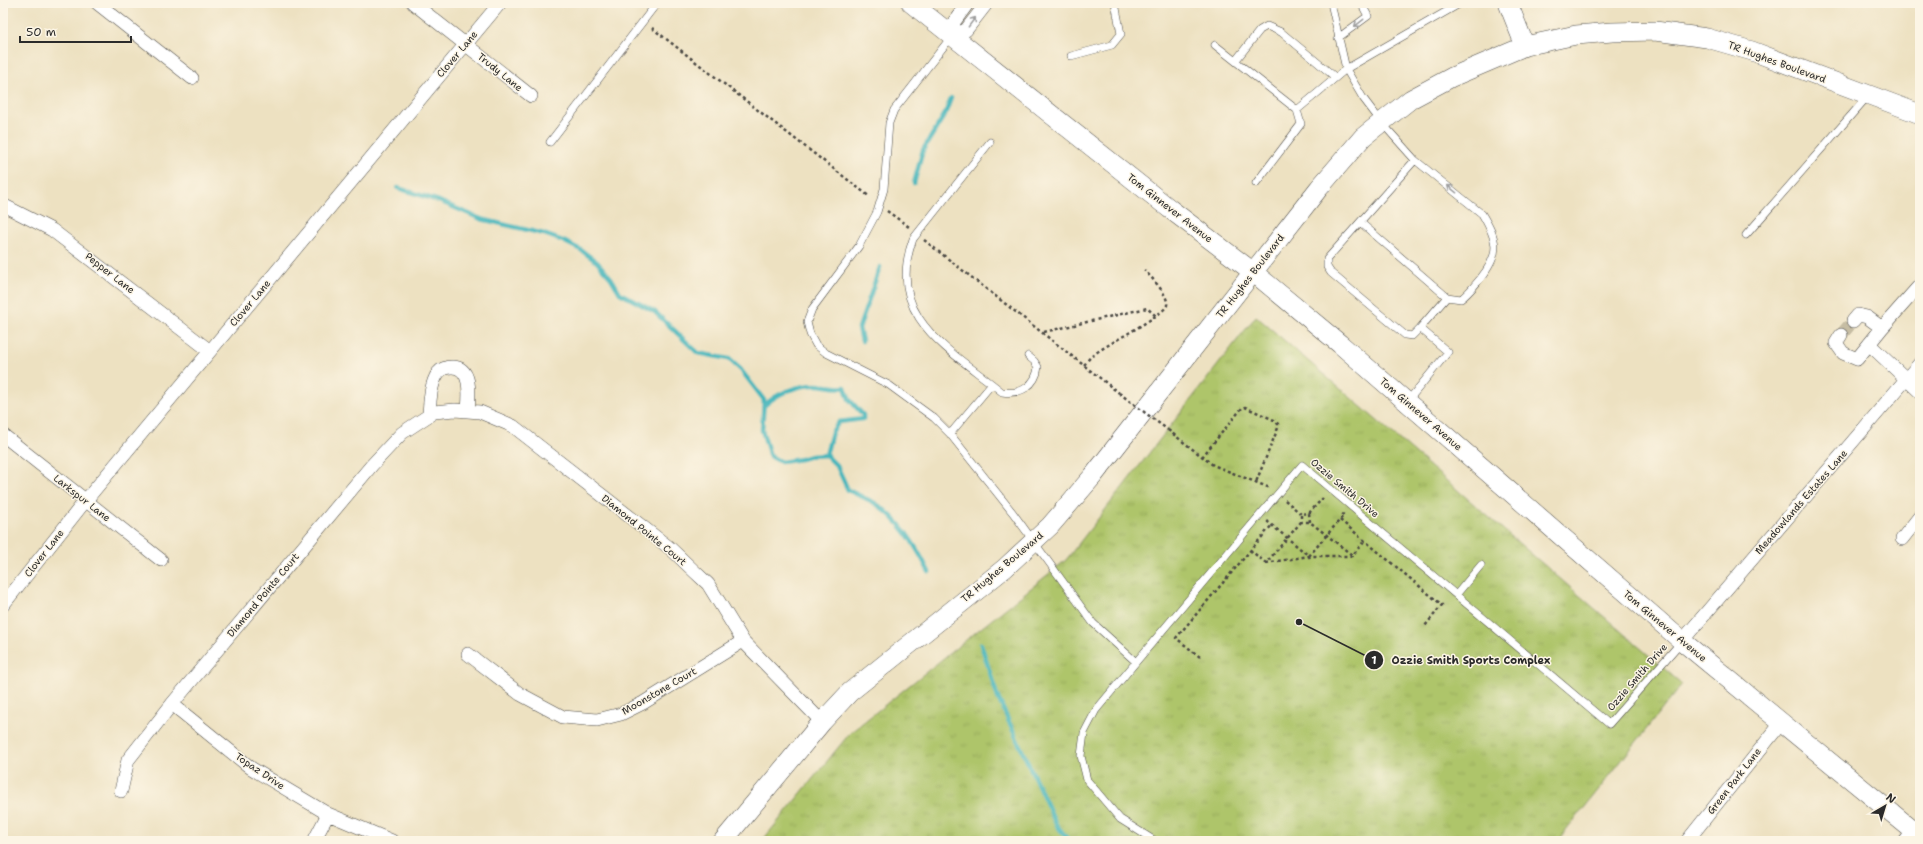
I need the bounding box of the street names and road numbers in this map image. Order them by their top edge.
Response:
street label: Clover Lane [434,28,481,80]
street label: TR Hughes Boulevard [1726,38,1828,86]
street label: Trudy Lane [475,50,525,94]
street label: Tom Ginnever Avenue [1125,171,1216,246]
street label: TR Hughes Boulevard [1213,231,1287,321]
street label: Pepper Lane [83,250,138,297]
street label: Clover Lane [227,277,274,329]
street label: Tom Ginnever Avenue [1377,375,1465,454]
street label: Meadowlands Estates Lane [1752,447,1850,557]
street label: Ozzie Smith Drive [1308,456,1382,521]
street label: Larkspur Lane [51,472,113,525]
street label: Diamond Pointe Court [599,492,689,568]
street label: Clover Lane [21,526,67,579]
street label: TR Hughes Boulevard [958,528,1046,605]
street label: Diamond Pointe Court [224,550,302,640]
street label: Tom Ginnever Avenue [1621,587,1710,665]
street label: Ozzie Smith Drive [1604,640,1670,713]
street label: Moonstone Court [619,664,699,718]
street label: Green Park Lane [1704,745,1764,817]
street label: Topaz Drive [233,750,287,792]

